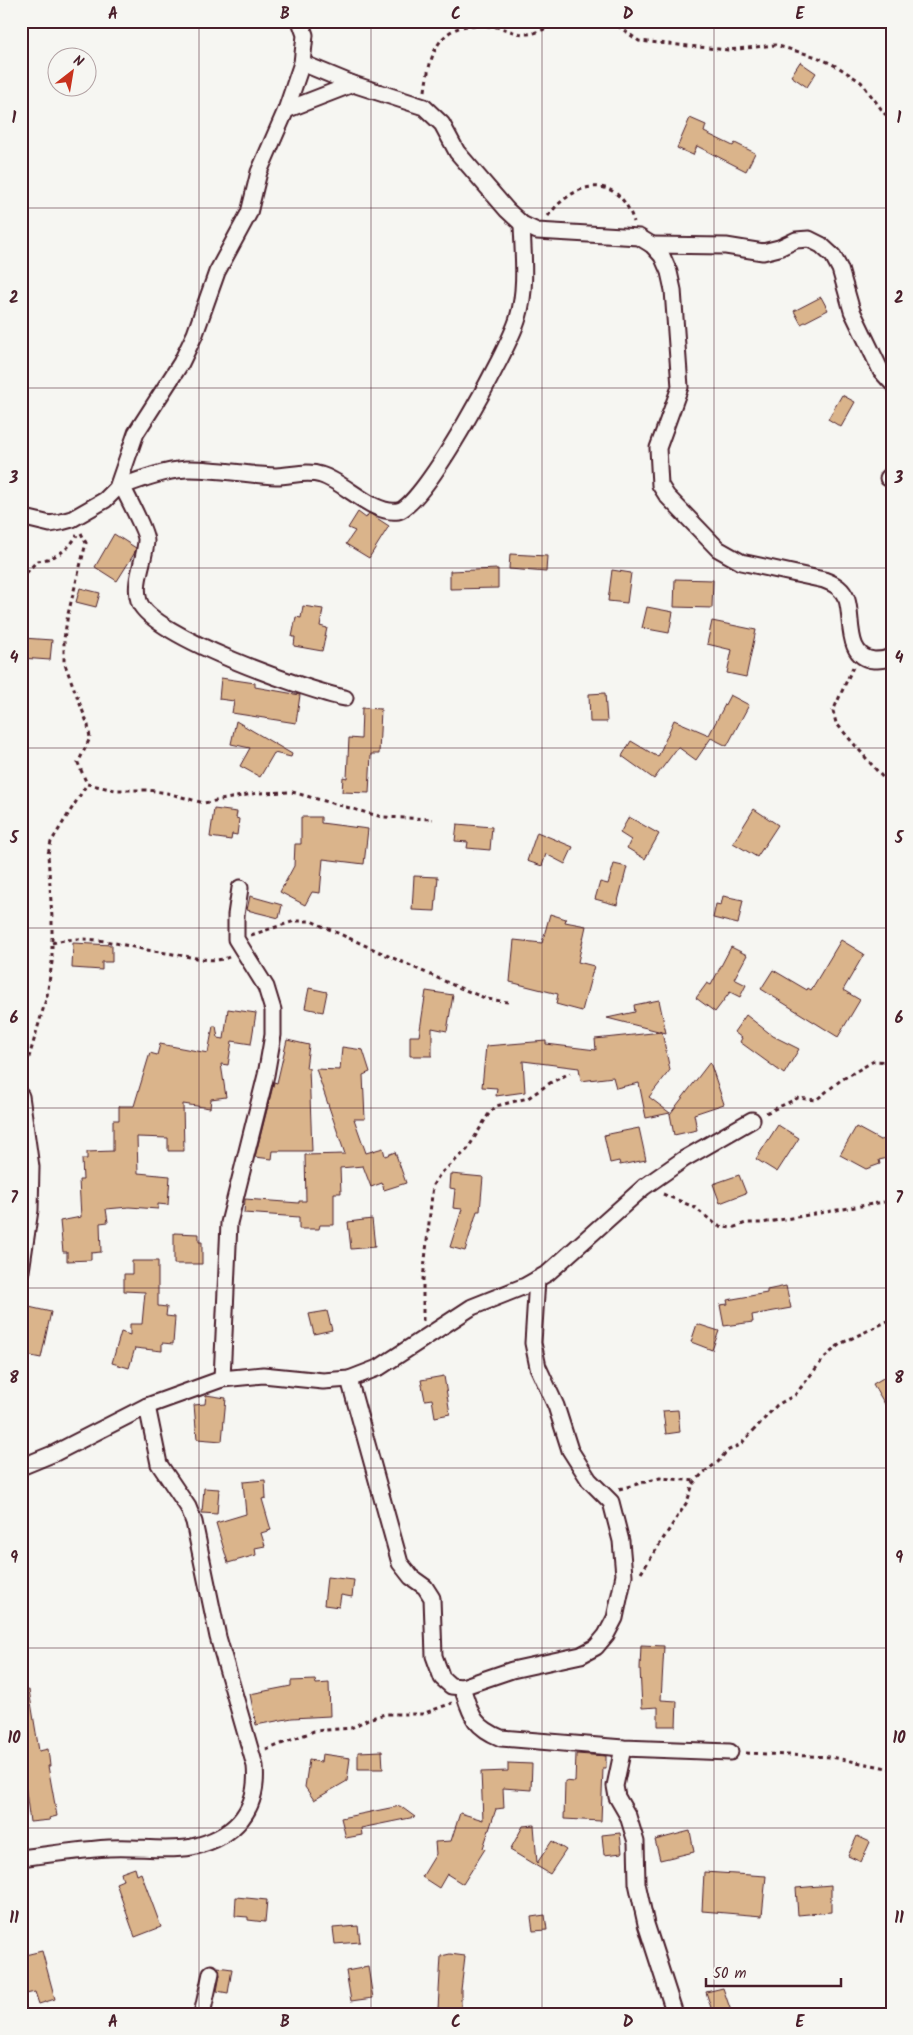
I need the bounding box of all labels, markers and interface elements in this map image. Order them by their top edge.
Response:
text: A [108,2,118,27]
text: B [280,2,290,27]
text: C [451,2,461,27]
text: D [623,2,634,27]
text: E [796,2,806,27]
north arrow [48,48,98,98]
text: N [69,50,88,74]
text: 1 [12,106,17,131]
text: 1 [897,106,902,131]
text: 2 [9,286,19,311]
text: 2 [894,286,904,311]
text: 3 [9,466,19,491]
text: 3 [894,466,904,491]
text: 4 [10,646,19,671]
text: 4 [895,646,904,671]
text: 5 [9,826,20,851]
text: 5 [894,826,905,851]
text: 6 [10,1006,19,1031]
text: 6 [895,1006,904,1031]
text: 7 [10,1186,18,1211]
text: 7 [895,1186,903,1211]
text: 8 [9,1366,19,1391]
text: 8 [894,1366,904,1391]
text: 9 [10,1546,18,1571]
text: 9 [895,1546,903,1571]
text: 10 [7,1726,21,1751]
text: 10 [892,1726,906,1751]
text: 11 [9,1906,19,1931]
text: 11 [894,1906,904,1931]
scale bar [706,1955,840,1987]
text: 50 m [713,1962,747,1986]
text: A [108,2010,118,2035]
text: B [280,2010,290,2035]
text: C [451,2010,461,2035]
text: D [623,2010,634,2035]
text: E [796,2010,806,2035]

